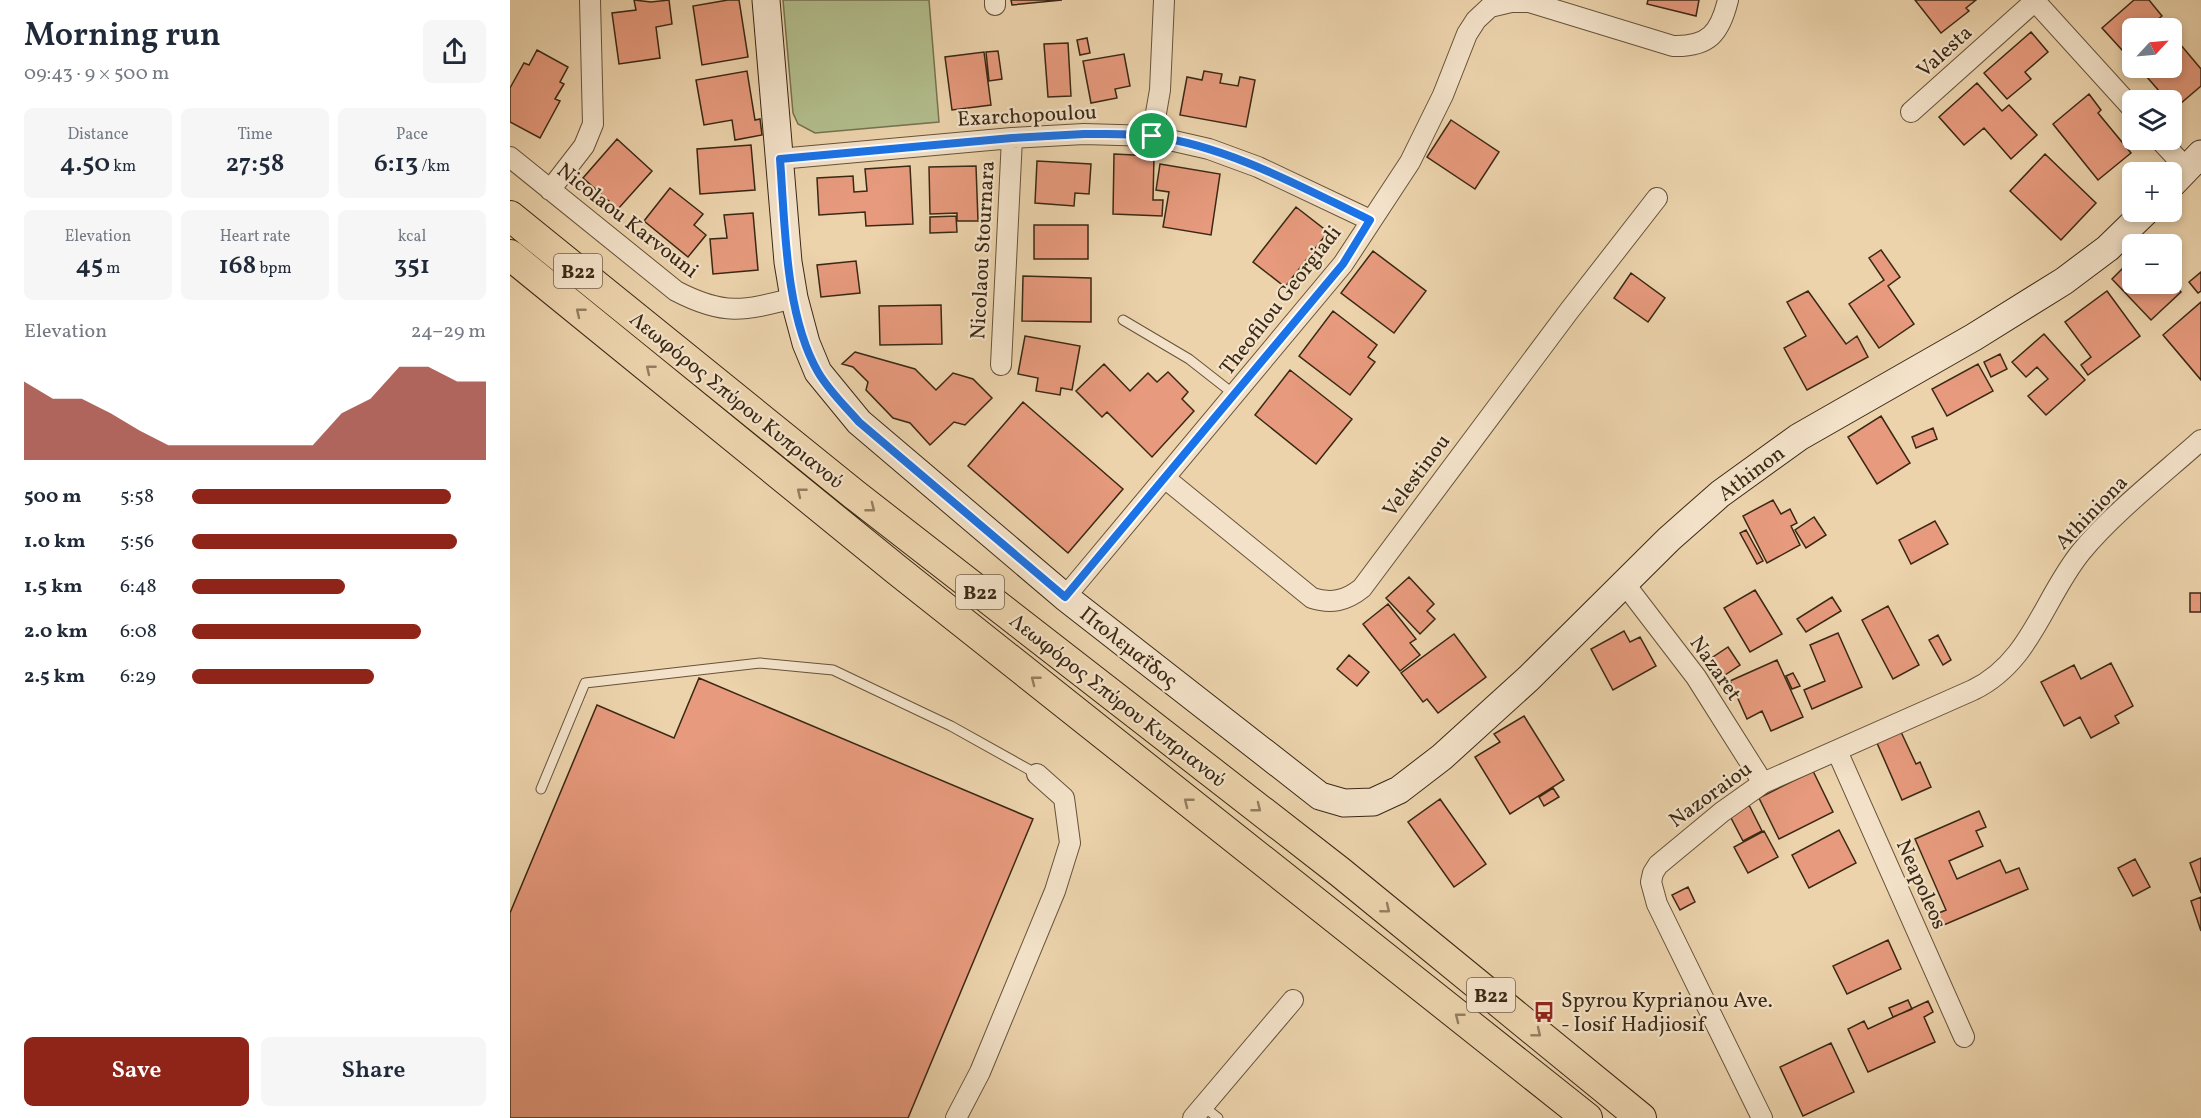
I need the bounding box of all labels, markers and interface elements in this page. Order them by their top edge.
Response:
text: Morning run [24,14,221,60]
north arrow [2122,18,2182,78]
map controls [2122,18,2182,294]
street label: Valesta [1911,19,1979,85]
button: share [423,20,486,83]
text: 09:43 · 9 × 500 m [24,60,169,88]
button: layers [2122,90,2182,150]
street label: Exarchopoulou [957,98,1098,135]
pin [1126,110,1177,161]
icon: arrive [1135,119,1168,152]
text: Distance [67,124,129,146]
text: Time [237,124,273,146]
text: Pace [396,124,428,146]
text: 4.50 [60,146,110,182]
text: 27:58 [226,146,284,182]
text: 6:13 [374,146,418,182]
text: km [110,156,136,178]
text: /km [418,156,450,178]
street label: Nicolaou Karvouni [550,157,704,286]
street label: Nicolaou Stournara [964,160,1003,340]
button: + [2122,162,2182,222]
street label: Theofilou Georgiadi [1213,220,1349,382]
text: Elevation [65,226,131,248]
text: Heart rate [220,226,290,248]
text: kcal [398,226,426,248]
button: − [2122,234,2182,294]
text: 45 [75,248,103,284]
text: 168 [218,248,256,284]
text: 351 [394,248,430,284]
road number: B22 [554,254,602,288]
text: m [103,258,121,280]
text: bpm [256,258,292,280]
street label: Λεωφόρος Σπύρου Κυπριανού [623,306,849,497]
one-way arrow [576,309,587,320]
text: Elevation [24,318,107,346]
text: 24–29 m [411,318,486,346]
one-way arrow [646,365,657,376]
street label: Velestinou [1376,429,1458,523]
street label: Athinon [1712,439,1791,509]
street label: Athiniona [2049,469,2135,557]
text: 500 m [24,483,82,511]
text: 5:58 [120,483,154,511]
one-way arrow [797,489,808,500]
one-way arrow [864,500,875,511]
text: 1.0 km [24,528,86,556]
text: 5:56 [120,528,154,556]
text: 1.5 km [24,573,83,601]
text: 6:48 [120,573,157,601]
road number: B22 [956,575,1004,609]
street label: Πτολεμαΐδος [1073,601,1183,696]
street label: Λεωφόρος Σπύρου Κυπριανού [1003,607,1232,795]
text: 2.0 km [24,618,88,646]
text: 6:08 [120,618,157,646]
street label: Nazaret [1682,631,1748,707]
text: 2.5 km [24,663,85,691]
text: 6:29 [120,663,156,691]
one-way arrow [1031,677,1042,688]
street label: Nazoraiou [1663,755,1758,835]
one-way arrow [1183,798,1194,809]
one-way arrow [1250,801,1261,812]
street label: Neapoleos [1888,835,1953,934]
one-way arrow [1379,902,1390,913]
road number: B22 [1467,978,1515,1012]
place label: Spyrou Kyprianou Ave. - Iosif Hadjiosif [1561,987,1773,1040]
bus stop icon: Spyrou Kyprianou Ave. - Iosif Hadjiosif [1532,1000,1556,1024]
one-way arrow [1454,1013,1465,1024]
one-way arrow [1530,1025,1541,1036]
button: Save [24,1037,249,1106]
button: Share [261,1037,486,1106]

